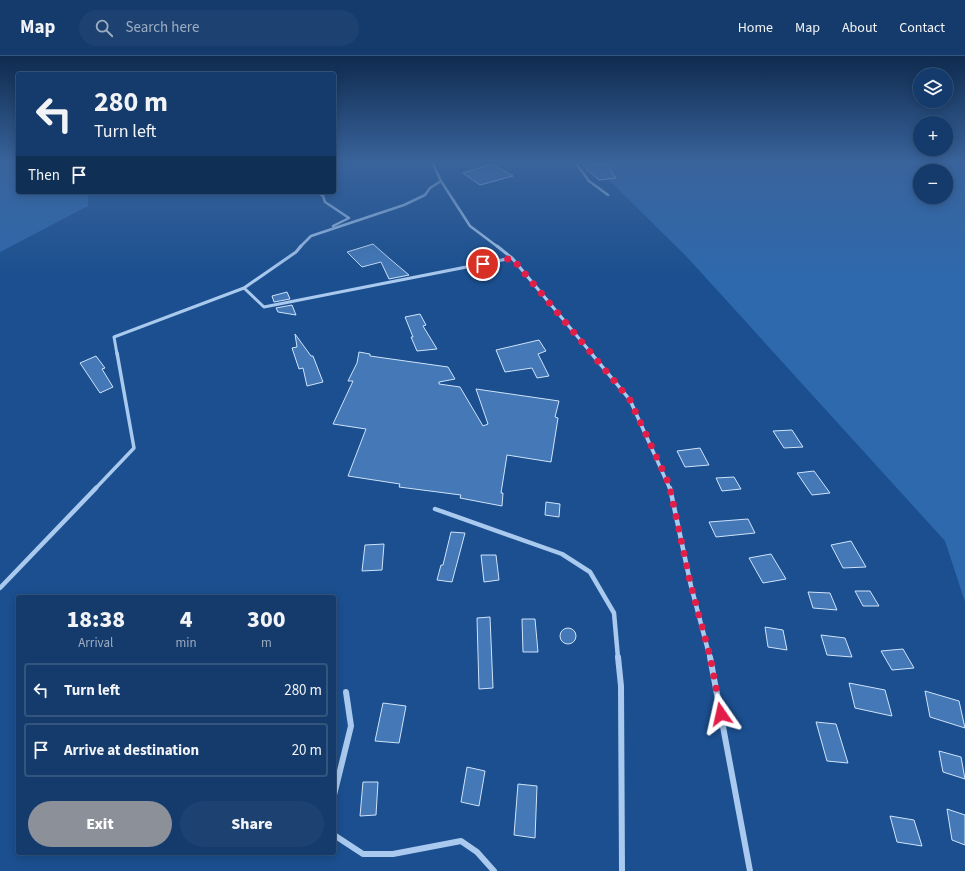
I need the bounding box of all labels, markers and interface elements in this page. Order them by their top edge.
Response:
search box [79,10,359,46]
text: Map [20,14,55,41]
icon: search [93,17,115,39]
text: Search here [125,17,199,38]
text: Home [738,18,773,38]
text: Map [795,18,820,38]
text: About [842,18,877,38]
text: Contact [899,18,945,38]
map controls [913,68,953,204]
button: layers [913,68,953,108]
text: 280 m [94,82,168,122]
icon: left [28,88,80,140]
button: + [913,116,953,156]
text: Turn left [94,119,156,144]
icon: arrive [68,164,90,186]
button: − [913,164,953,204]
text: Then [28,165,60,186]
pin [466,247,500,281]
icon: arrive [472,253,494,275]
text: 18:38 [66,602,125,637]
text: 4 [180,602,193,637]
text: 300 [247,602,286,637]
text: Arrival [78,634,113,652]
text: min [176,634,197,652]
text: m [261,634,272,652]
icon: left [30,679,52,701]
text: Turn left [64,680,120,701]
text: 280 m [284,680,322,701]
position arrow [700,693,742,735]
icon: arrive [30,739,52,761]
text: Arrive at destination [64,740,199,761]
text: 20 m [292,740,322,761]
button: Exit [28,801,172,847]
button: Share [180,801,324,847]

